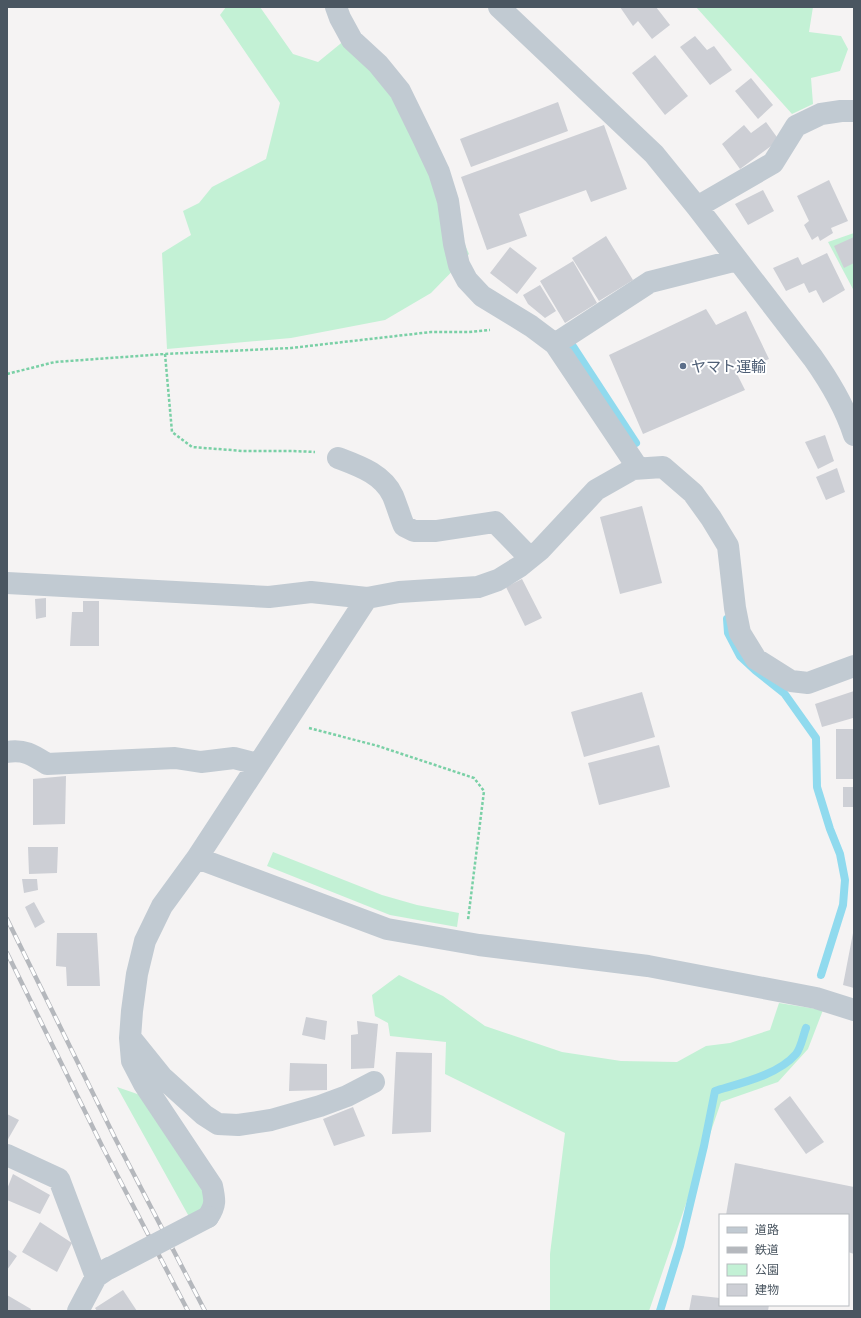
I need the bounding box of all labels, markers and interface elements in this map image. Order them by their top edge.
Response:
place label: ヤマト運輸 [691,357,766,376]
marker: ヤマト運輸 [678,361,688,371]
legend [719,1214,849,1306]
text: 道路 [755,1222,779,1237]
text: 鉄道 [755,1242,779,1257]
text: 公園 [755,1262,779,1277]
text: 建物 [755,1282,779,1297]

